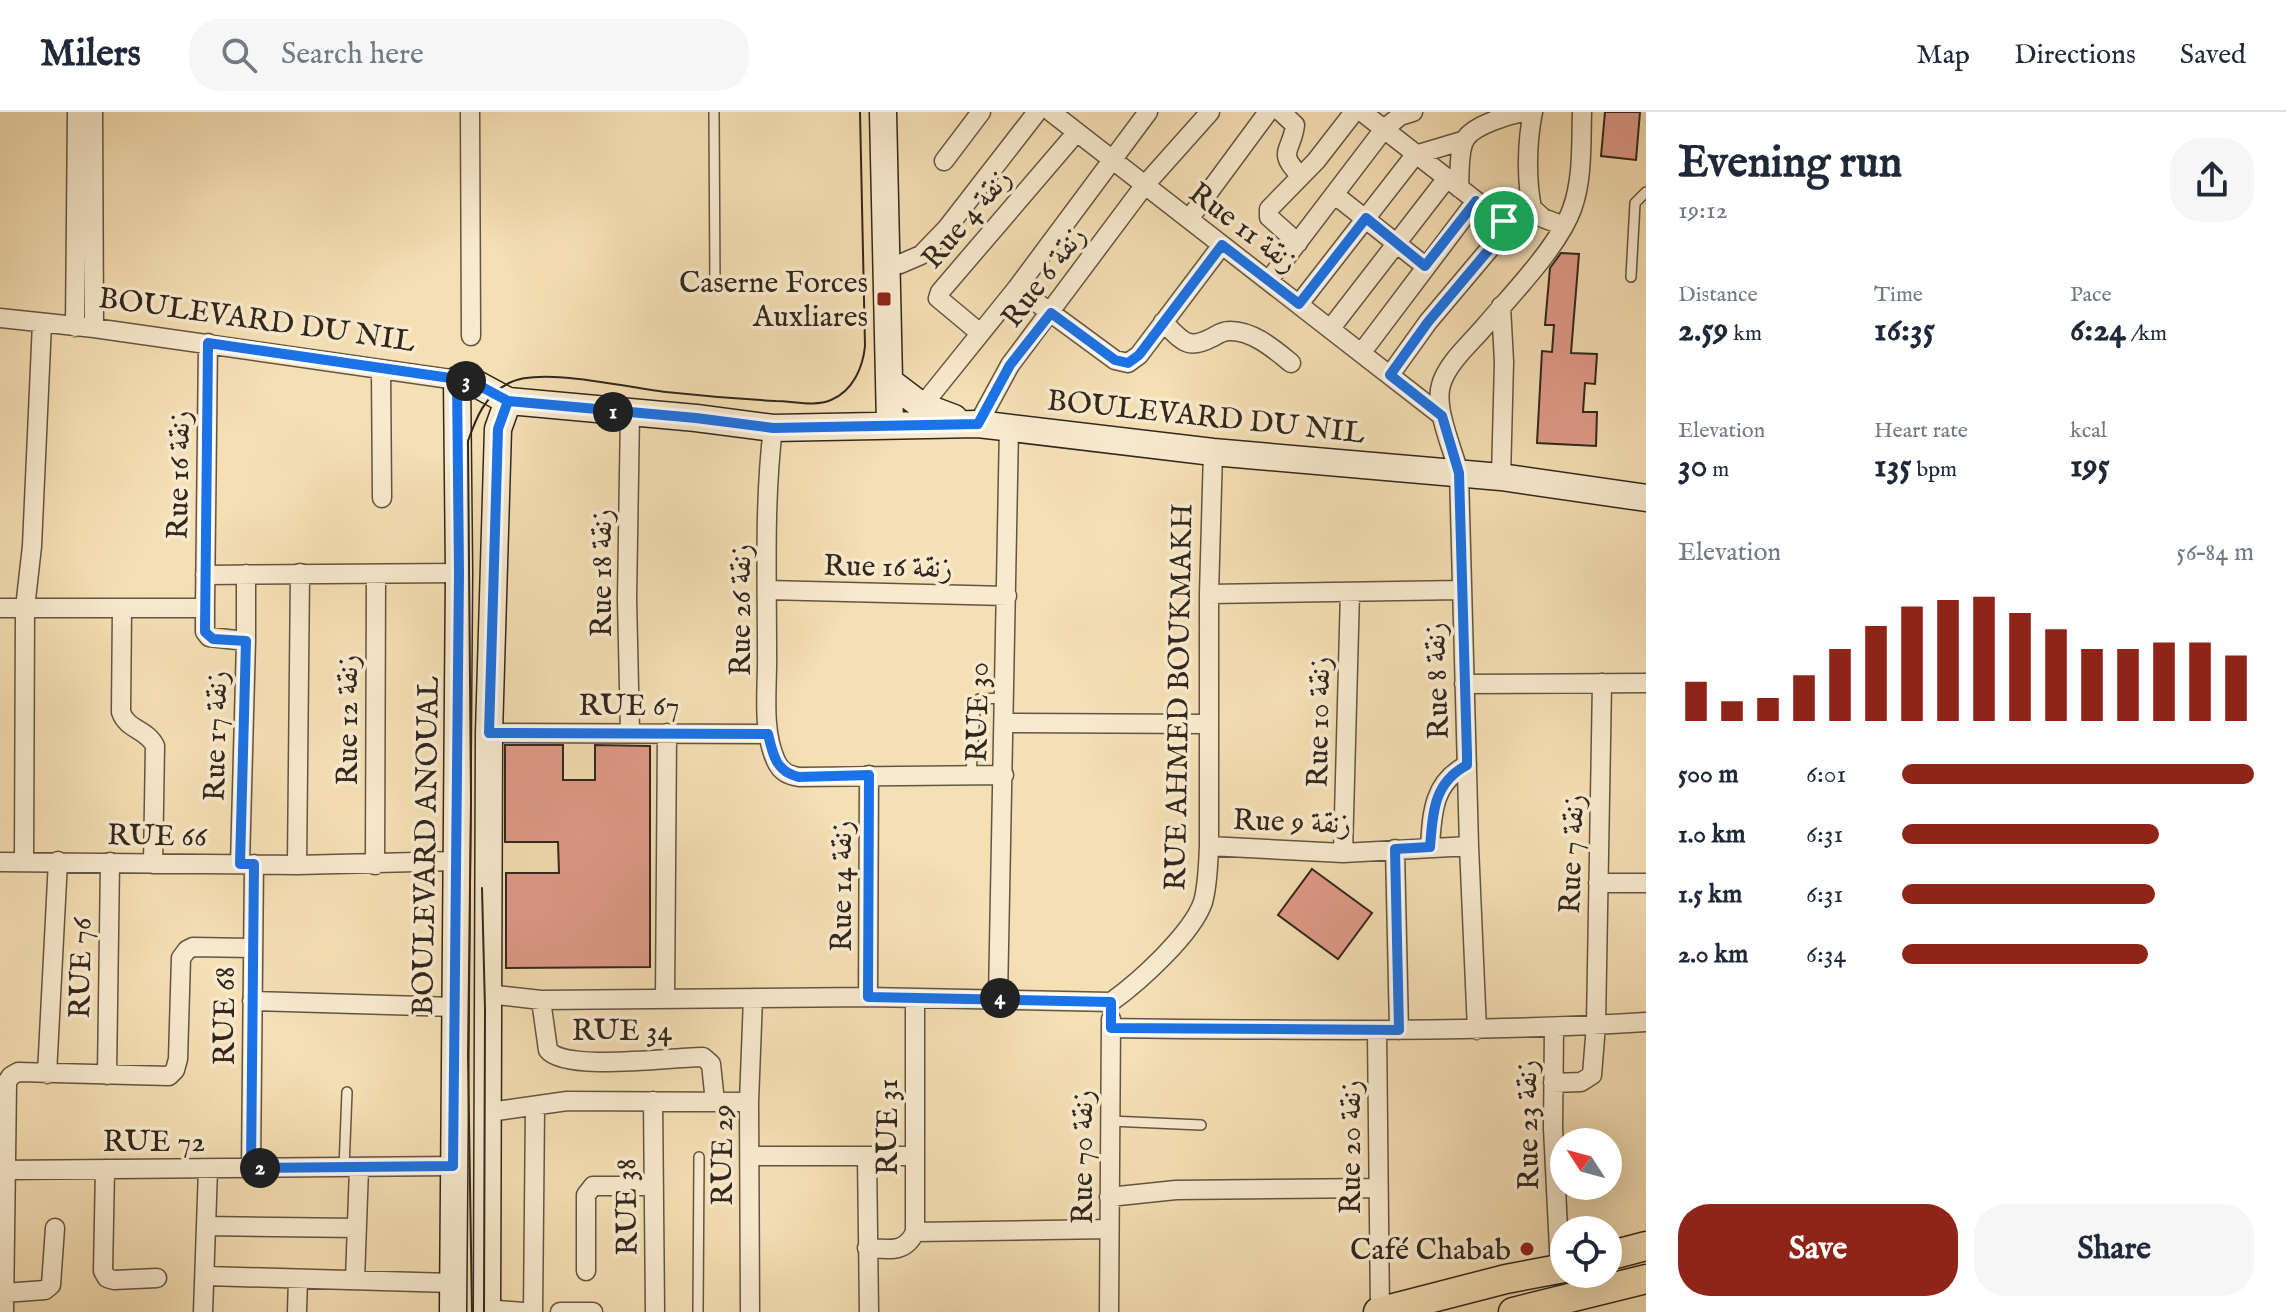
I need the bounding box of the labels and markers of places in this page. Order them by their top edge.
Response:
pin [1470,187,1538,255]
place label: Caserne Forces Auxliares [679,265,868,337]
marker: Caserne Forces Auxliares [875,290,893,308]
pin: 3 [446,361,486,401]
pin: 1 [593,392,633,432]
pin: 4 [980,978,1020,1018]
pin: 2 [240,1148,280,1188]
place label: Café Chabab [1350,1232,1511,1270]
marker: Café Chabab [1518,1240,1536,1258]

